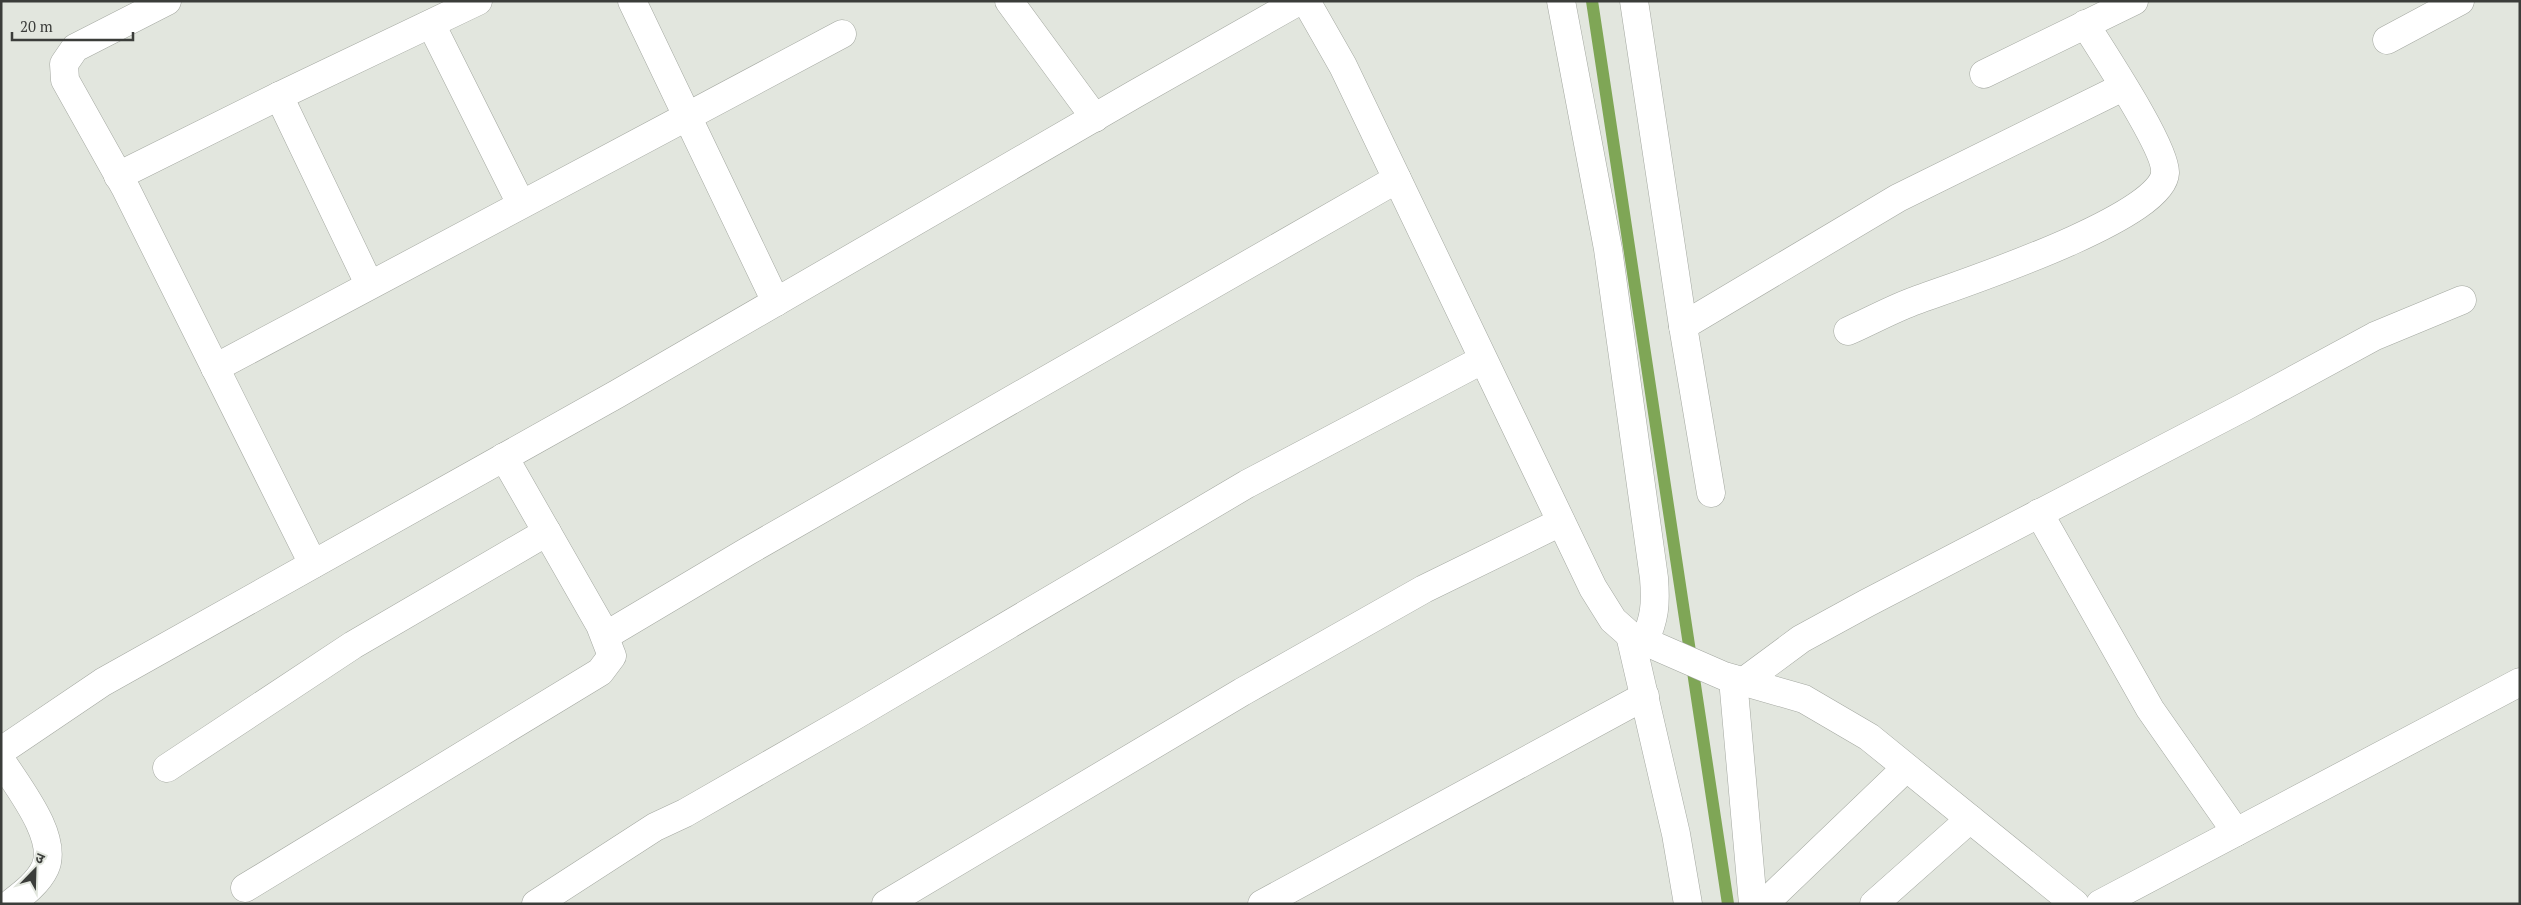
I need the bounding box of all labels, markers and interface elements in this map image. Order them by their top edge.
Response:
scale bar [12,10,134,42]
text: 20 m [20,16,53,36]
north arrow [10,845,60,895]
text: उ [33,847,48,868]

